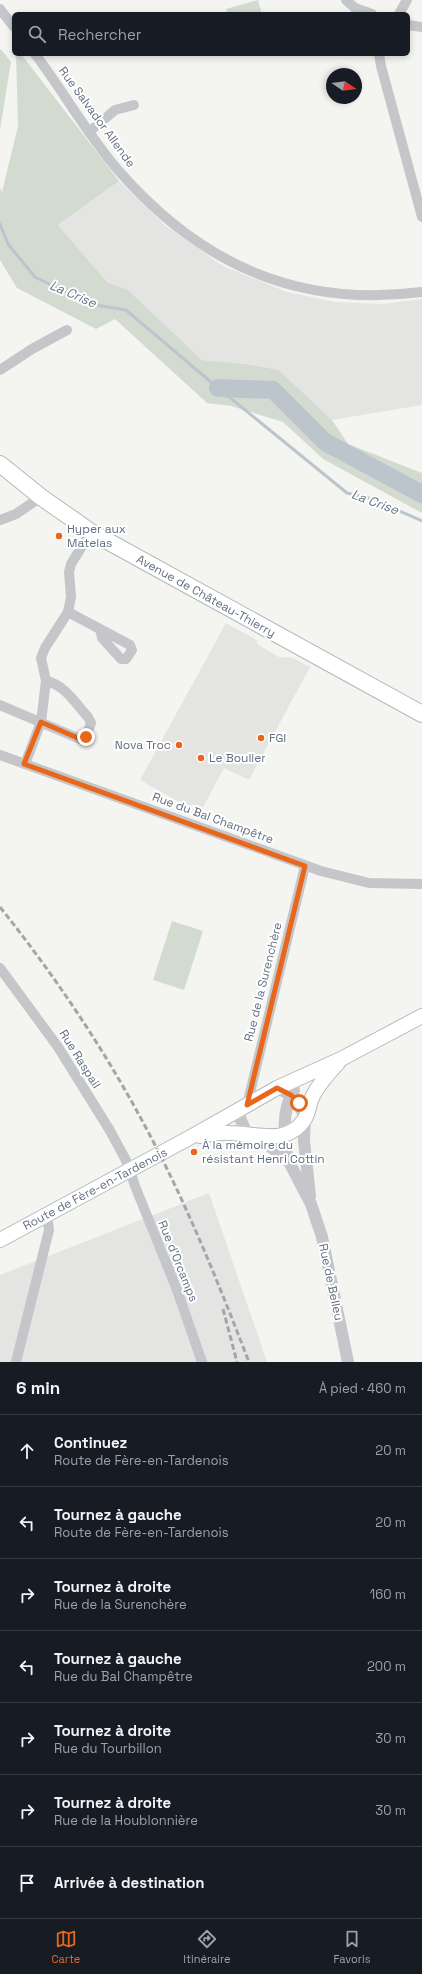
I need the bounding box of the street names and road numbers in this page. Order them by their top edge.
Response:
street label: Rue Salvador Allende [55,63,139,171]
street label: Avenue de Château-Thierry [134,551,278,641]
street label: Rue du Bal Champêtre [150,789,276,847]
street label: Rue de la Surenchère [240,921,286,1043]
street label: Rue Raspail [56,1027,104,1091]
street label: Route de Fère-en-Tardenois [20,1144,170,1234]
street label: Rue d'Orcamps [154,1218,202,1304]
street label: Rue de Belleu [315,1242,347,1322]

